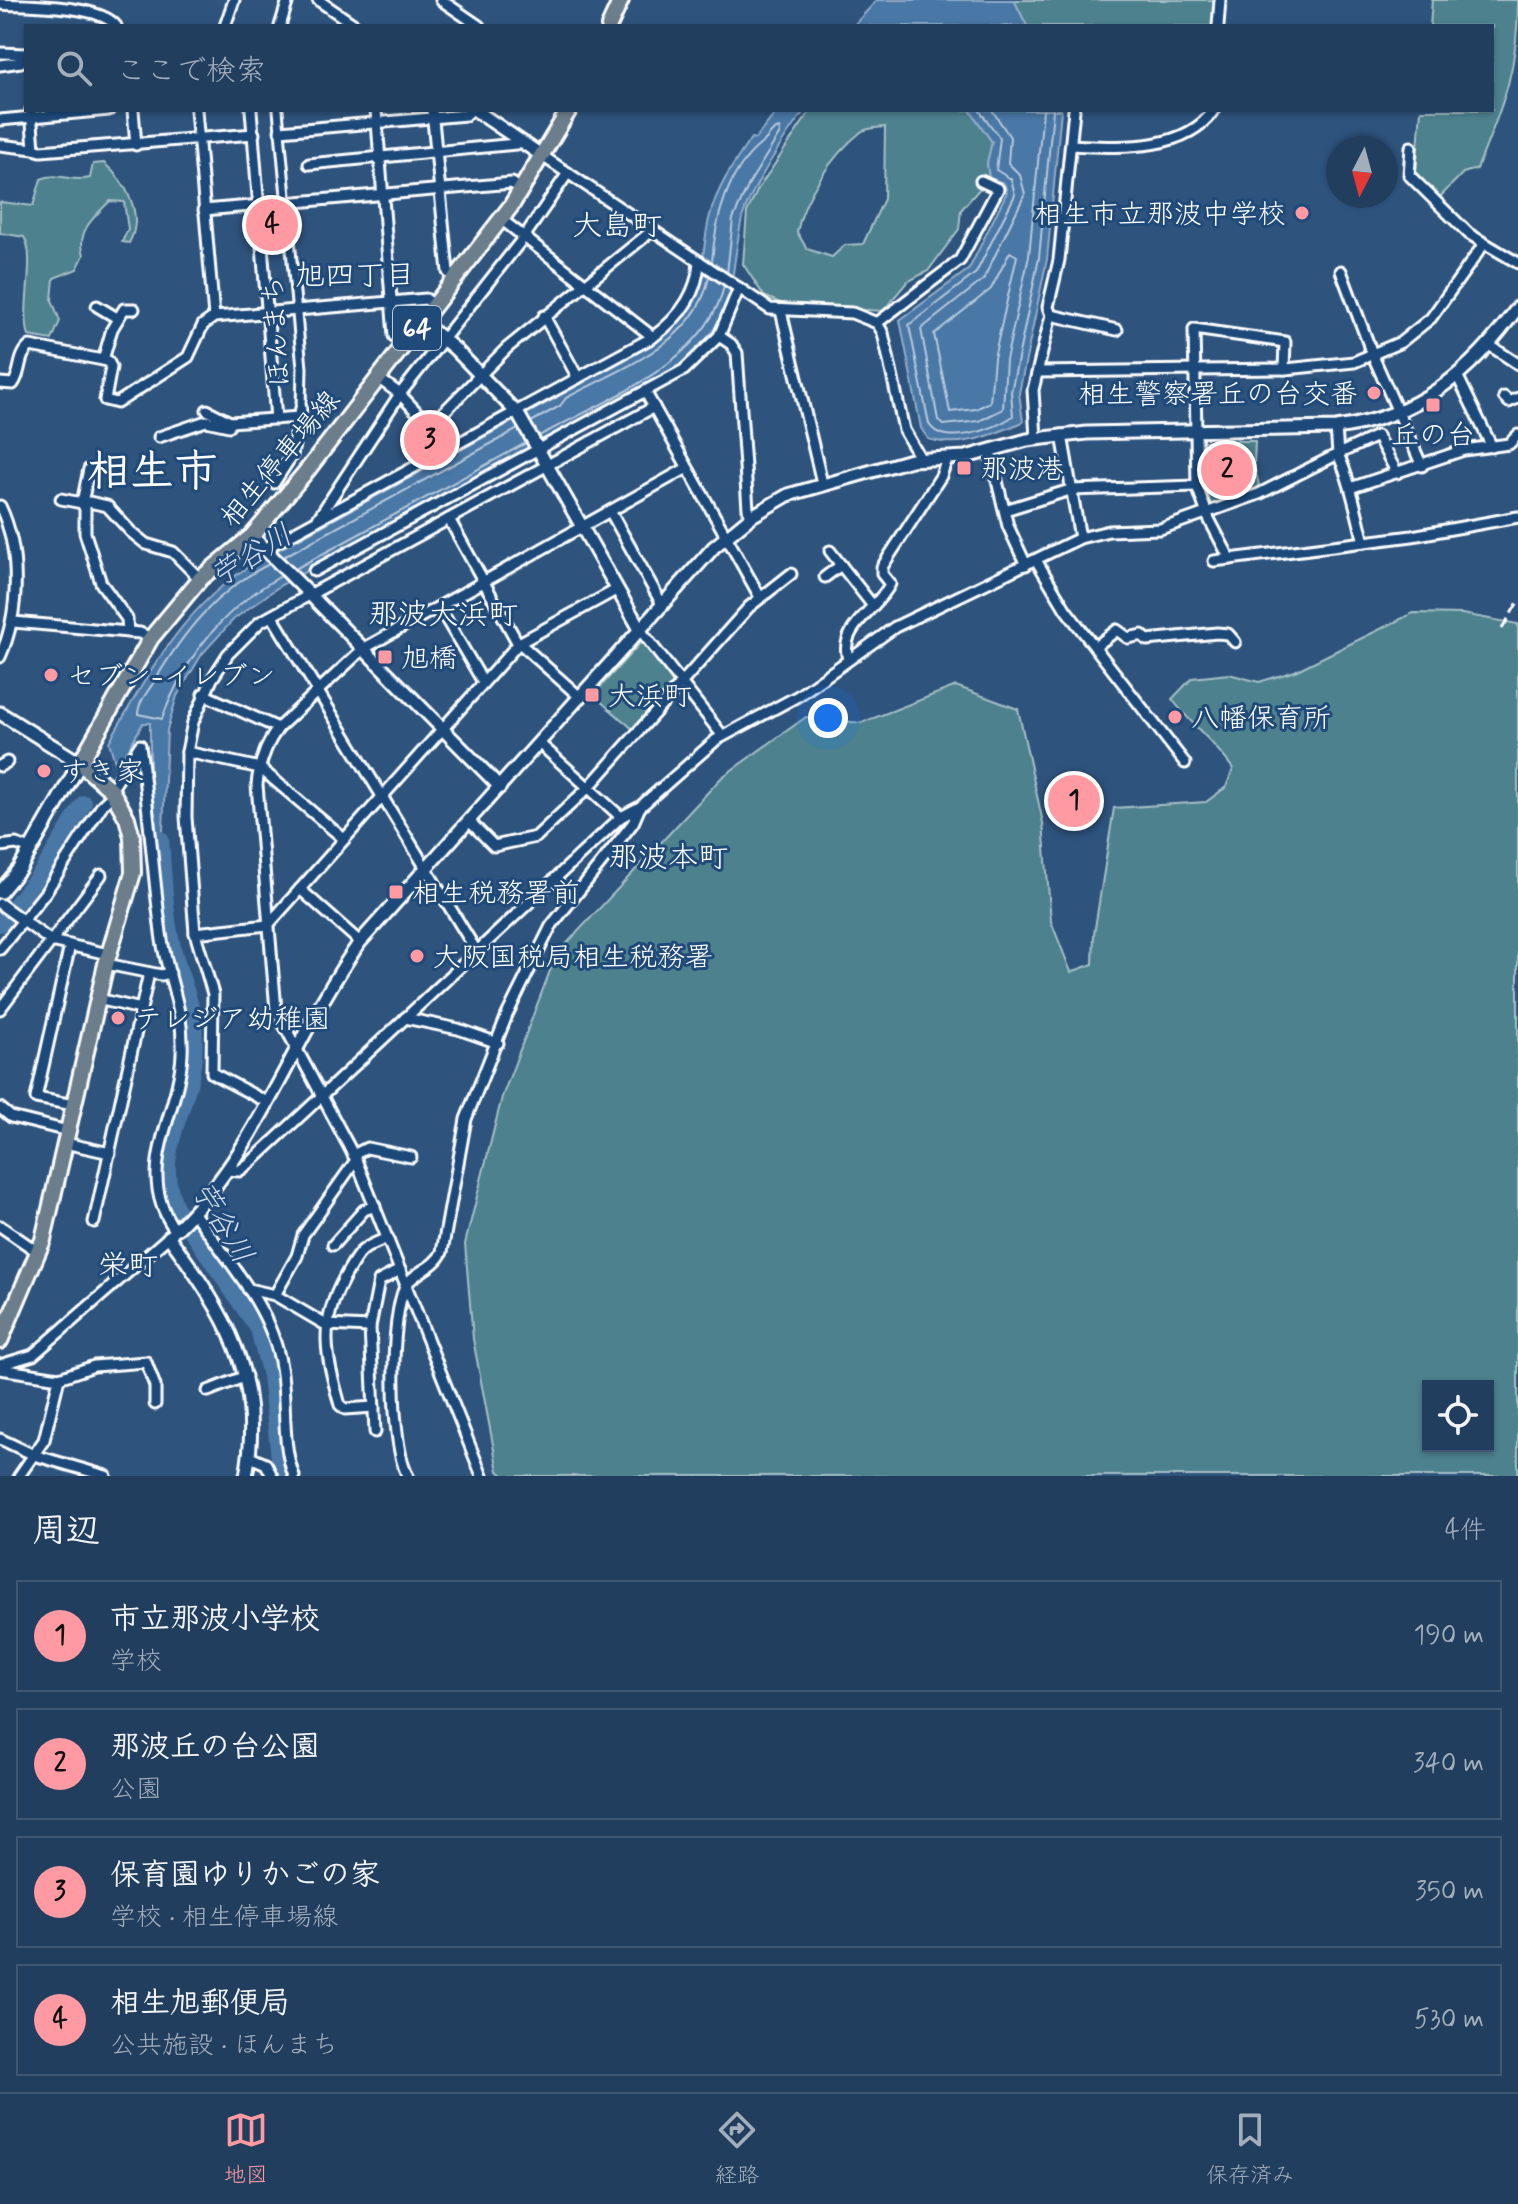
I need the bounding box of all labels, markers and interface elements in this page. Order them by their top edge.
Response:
search box [24,24,1494,112]
icon: search [52,46,96,90]
text: ここで検索 [116,52,266,91]
north arrow [1326,136,1398,208]
pin: 4 [246,195,298,255]
place label: 相生市立那波中学校 [1034,197,1286,234]
marker: 相生市立那波中学校 [1293,204,1311,222]
district label: 大島町 [572,207,662,246]
district label: 旭四丁目 [295,257,415,296]
street label: ほんまち [255,275,300,389]
road number: 64 [393,306,441,350]
place label: 相生警察署丘の台交番 [1078,377,1358,414]
street label: 相生停車場線 [213,383,349,536]
marker: 相生警察署丘の台交番 [1365,384,1383,402]
marker: 丘の台 [1424,396,1442,414]
pin: 3 [404,410,456,470]
place label: 丘の台 [1391,418,1475,455]
pin: 2 [1201,440,1253,500]
district label: 相生市 [86,444,218,502]
place label: 那波港 [980,452,1064,489]
marker: 那波港 [955,459,973,477]
water label: 苧谷川 [203,516,300,597]
district label: 那波大浜町 [368,596,518,635]
place label: 旭橋 [401,641,457,678]
marker: 旭橋 [376,648,394,666]
place label: セブン-イレブン [67,659,276,696]
marker: セブン-イレブン [42,666,60,684]
place label: 大浜町 [608,679,692,716]
marker: 大浜町 [583,686,601,704]
your location [808,698,848,738]
place label: 八幡保育所 [1191,701,1331,738]
marker: 八幡保育所 [1166,708,1184,726]
place label: すき家 [60,755,144,792]
marker: すき家 [35,762,53,780]
pin: 1 [1048,771,1100,831]
district label: 那波本町 [608,839,728,878]
place label: 相生税務署前 [412,876,580,913]
marker: 相生税務署前 [387,883,405,901]
place label: 大阪国税局相生税務署 [433,940,713,977]
marker: 大阪国税局相生税務署 [408,947,426,965]
place label: テレジア幼稚園 [134,1002,331,1039]
marker: テレジア幼稚園 [109,1009,127,1027]
water label: 苧谷川 [182,1174,262,1271]
district label: 栄町 [98,1247,158,1286]
map controls [1422,1380,1494,1452]
button: locate [1422,1380,1494,1452]
text: 周辺 [32,1509,100,1554]
text: 4件 [1445,1514,1486,1548]
text: 市立那波小学校 [110,1600,320,1639]
text: 1 [54,1619,66,1653]
text: 190 m [1414,1619,1484,1653]
text: 学校 [110,1645,162,1679]
text: 那波丘の台公園 [110,1728,320,1767]
text: 2 [54,1747,66,1781]
text: 340 m [1413,1747,1484,1781]
text: 公園 [110,1773,162,1807]
text: 保育園ゆりかごの家 [110,1856,380,1895]
text: 3 [54,1875,66,1909]
text: 350 m [1415,1875,1484,1909]
text: 学校 · 相生停車場線 [110,1901,338,1935]
text: 相生旭郵便局 [110,1984,290,2023]
text: 4 [52,2003,68,2037]
text: 530 m [1414,2003,1484,2037]
text: 公共施設 · ほんまち [110,2029,338,2063]
tab: 地図 [224,2108,268,2190]
tab: 経路 [715,2108,759,2190]
tab: 保存済み [1206,2108,1294,2190]

